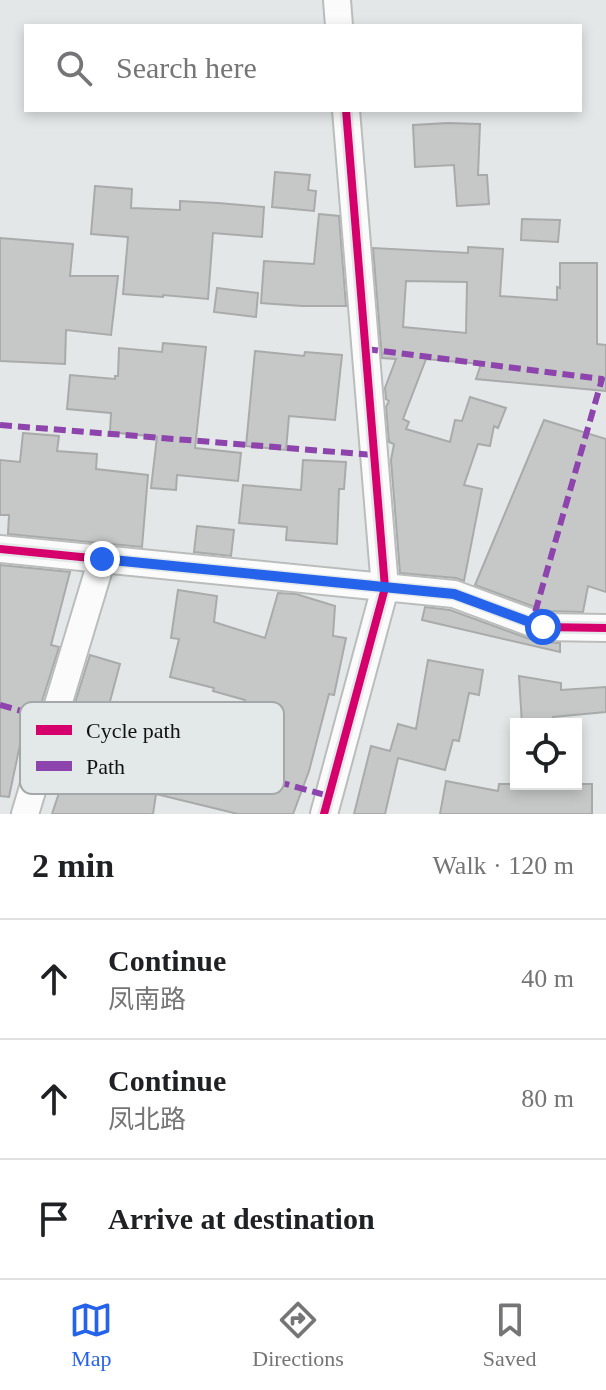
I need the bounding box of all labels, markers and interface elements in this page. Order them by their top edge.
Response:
search box [24,24,582,112]
icon: search [52,46,96,90]
text: Search here [116,51,257,84]
route end [84,541,120,577]
route start [525,609,561,645]
legend [20,702,284,794]
text: Cycle path [86,718,181,743]
map controls [510,718,582,790]
button: locate [510,718,582,790]
text: Path [86,754,125,779]
text: 2 min [32,847,114,884]
text: Walk · 120 m [432,851,574,880]
text: Continue [108,944,226,977]
icon: ahead [32,957,76,1001]
text: 40 m [521,964,574,993]
text: 凤南路 [108,985,186,1014]
text: Continue [108,1064,226,1097]
icon: ahead [32,1077,76,1121]
text: 80 m [521,1084,574,1113]
text: 凤北路 [108,1105,186,1134]
icon: arrive [32,1197,76,1241]
text: Arrive at destination [108,1202,375,1235]
tab: Map [69,1298,113,1372]
tab: Directions [252,1298,344,1372]
tab: Saved [483,1298,537,1372]

